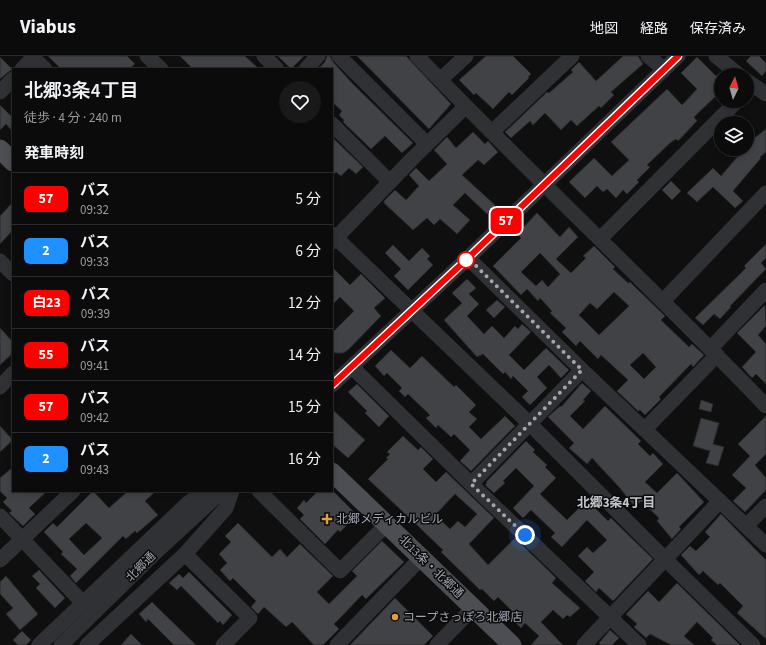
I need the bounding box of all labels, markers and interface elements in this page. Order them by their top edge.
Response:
text: Viabus [20,14,76,41]
text: 地図 [590,19,618,39]
text: 経路 [640,19,668,39]
text: 保存済み [690,19,746,39]
north arrow [714,68,754,108]
map controls [714,68,754,156]
text: 北郷3条4丁目 [24,78,139,105]
button: heart [279,81,321,123]
text: 徒歩 · 4 分 · 240 m [24,109,122,127]
button: layers [714,116,754,156]
text: 発車時刻 [24,143,84,164]
text: バス [80,180,110,201]
text: 57 [39,189,53,209]
text: 5 分 [296,189,321,210]
text: 09:32 [80,201,109,219]
line badge: 57 [488,208,524,234]
text: 57 [499,211,513,231]
text: バス [80,232,110,253]
text: 2 [42,241,50,261]
text: 6 分 [296,241,321,262]
unlabelled marker [457,251,475,269]
text: 09:33 [80,253,109,271]
text: バス [81,284,111,305]
text: 白23 [32,293,61,313]
text: 12 分 [288,293,321,314]
text: 09:39 [81,305,110,323]
text: バス [80,336,110,357]
text: 55 [39,345,53,365]
text: 14 分 [288,345,321,366]
text: 09:41 [80,357,109,375]
text: バス [80,388,110,409]
text: 57 [39,397,53,417]
text: 15 分 [288,397,321,418]
text: 09:42 [80,409,109,427]
text: バス [80,440,110,461]
text: 2 [42,449,50,469]
text: 16 分 [288,449,321,470]
text: 09:43 [80,461,109,479]
district label: 北郷3条4丁目 [577,494,655,512]
place label: 北郷メディカルビル [336,511,443,528]
marker: 北郷メディカルビル [321,513,333,525]
your location [515,525,535,545]
street label: 北13条・北郷通 [395,532,467,602]
street label: 北郷通 [122,548,160,586]
place label: コープさっぽろ北郷店 [403,609,522,626]
marker: コープさっぽろ北郷店 [390,612,400,622]

